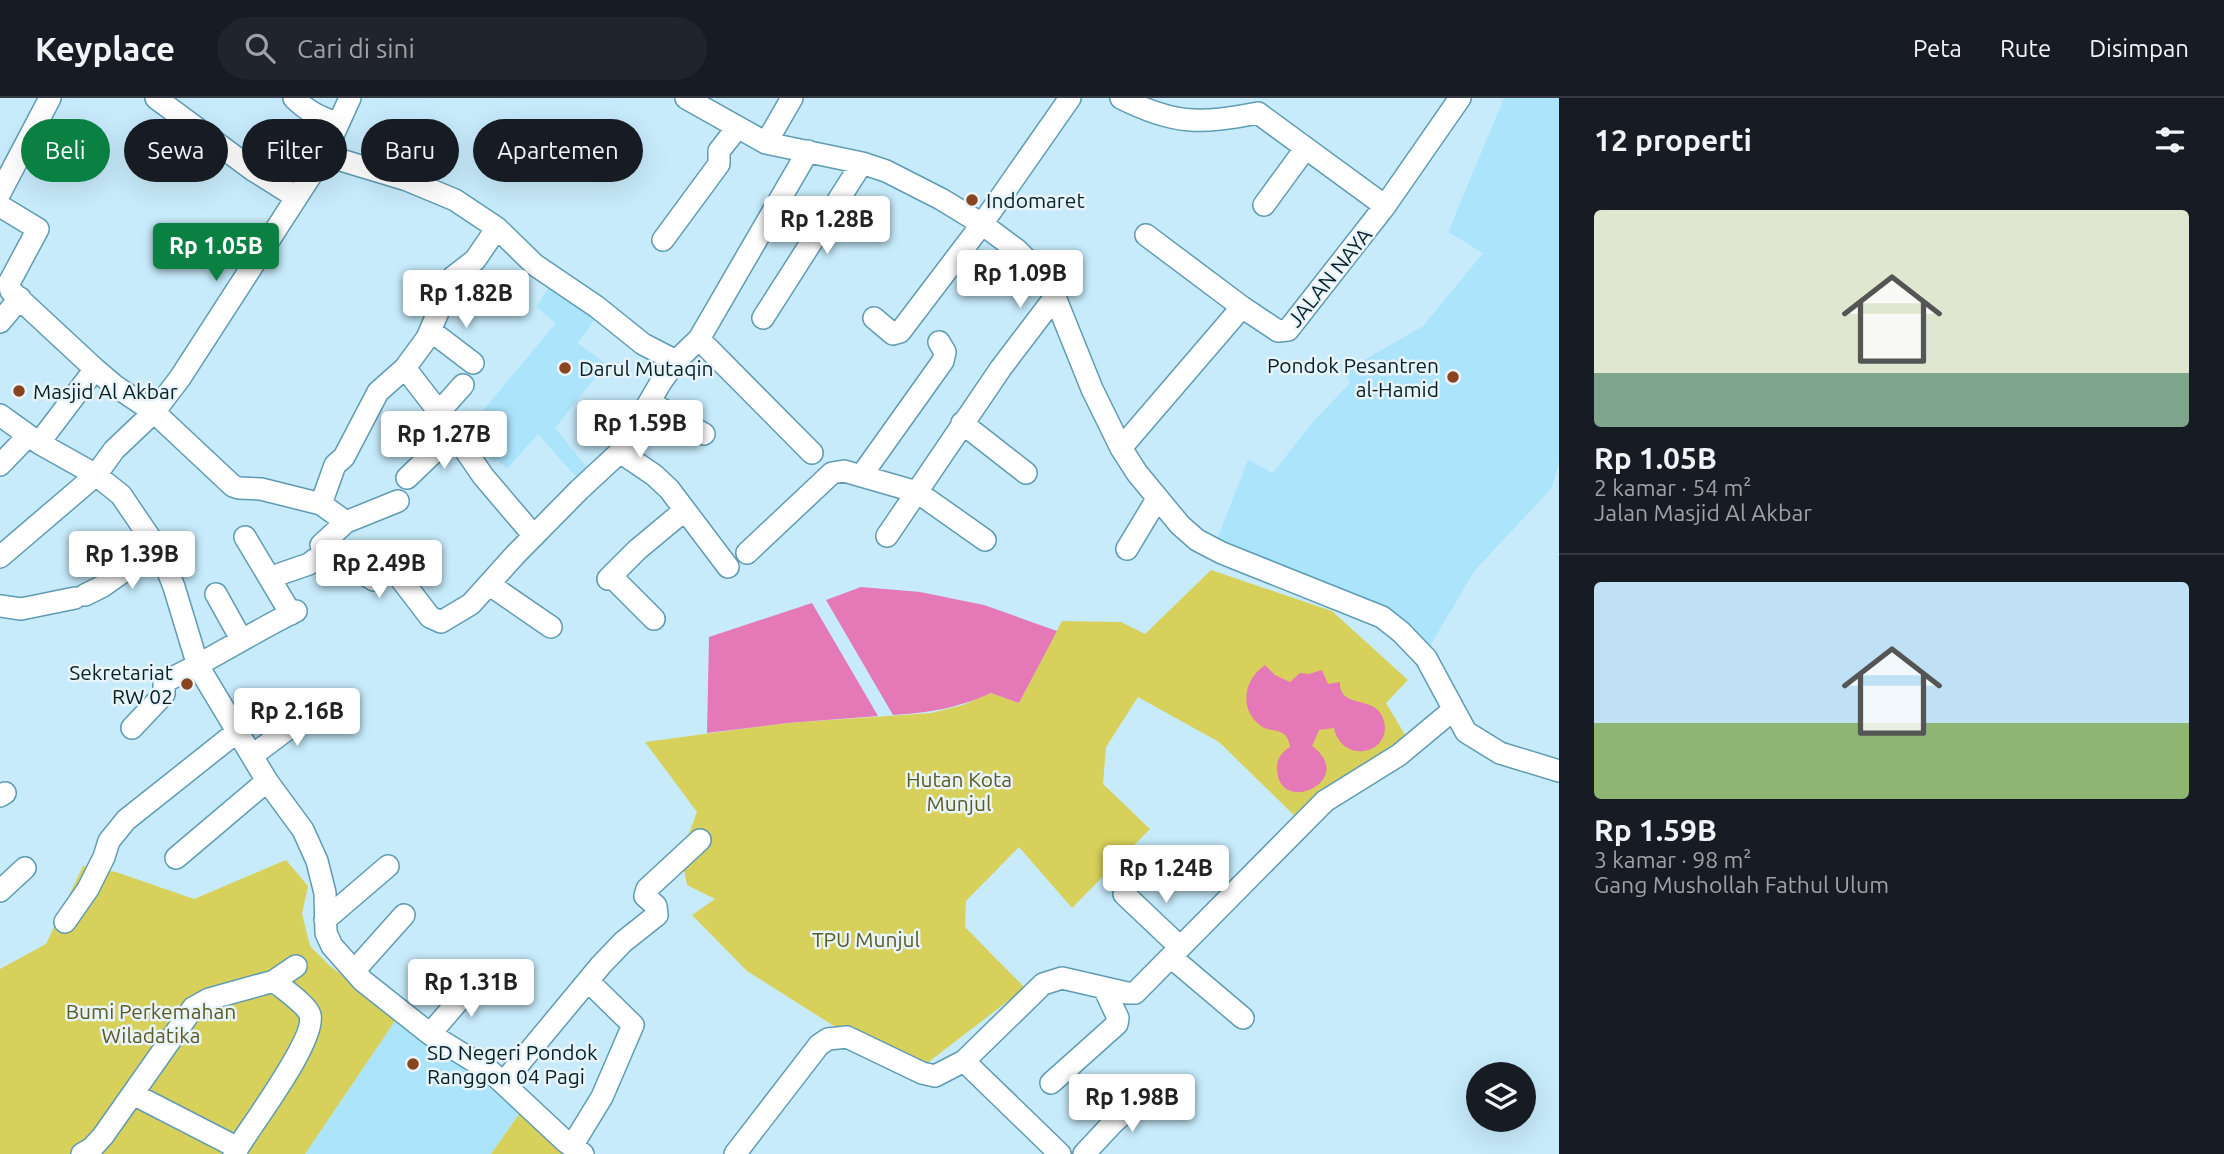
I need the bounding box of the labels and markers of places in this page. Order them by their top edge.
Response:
place label: Indomaret [986,188,1085,212]
marker: Indomaret [964,192,980,208]
pin: Rp 1.28B [755,197,899,256]
pin: Rp 1.05B [144,223,288,283]
pin: Rp 1.09B [948,250,1092,310]
pin: Rp 1.82B [394,271,538,330]
place label: Pondok Pesantren al-Hamid [1267,353,1439,401]
place label: Darul Mutaqin [579,356,714,380]
marker: Darul Mutaqin [557,360,573,376]
marker: Pondok Pesantren al-Hamid [1445,369,1461,385]
place label: Masjid Al Akbar [33,379,178,403]
marker: Masjid Al Akbar [11,383,27,399]
pin: Rp 1.59B [568,400,712,460]
pin: Rp 1.27B [372,412,516,471]
pin: Rp 1.39B [60,532,204,591]
pin: Rp 2.49B [307,540,451,600]
place label: Sekretariat RW 02 [69,660,173,708]
marker: Sekretariat RW 02 [179,676,195,692]
pin: Rp 2.16B [225,688,369,748]
pin: Rp 1.24B [1094,846,1238,905]
pin: Rp 1.31B [399,960,543,1019]
place label: SD Negeri Pondok Ranggon 04 Pagi [427,1040,598,1088]
marker: SD Negeri Pondok Ranggon 04 Pagi [405,1056,421,1072]
pin: Rp 1.98B [1060,1074,1204,1134]

